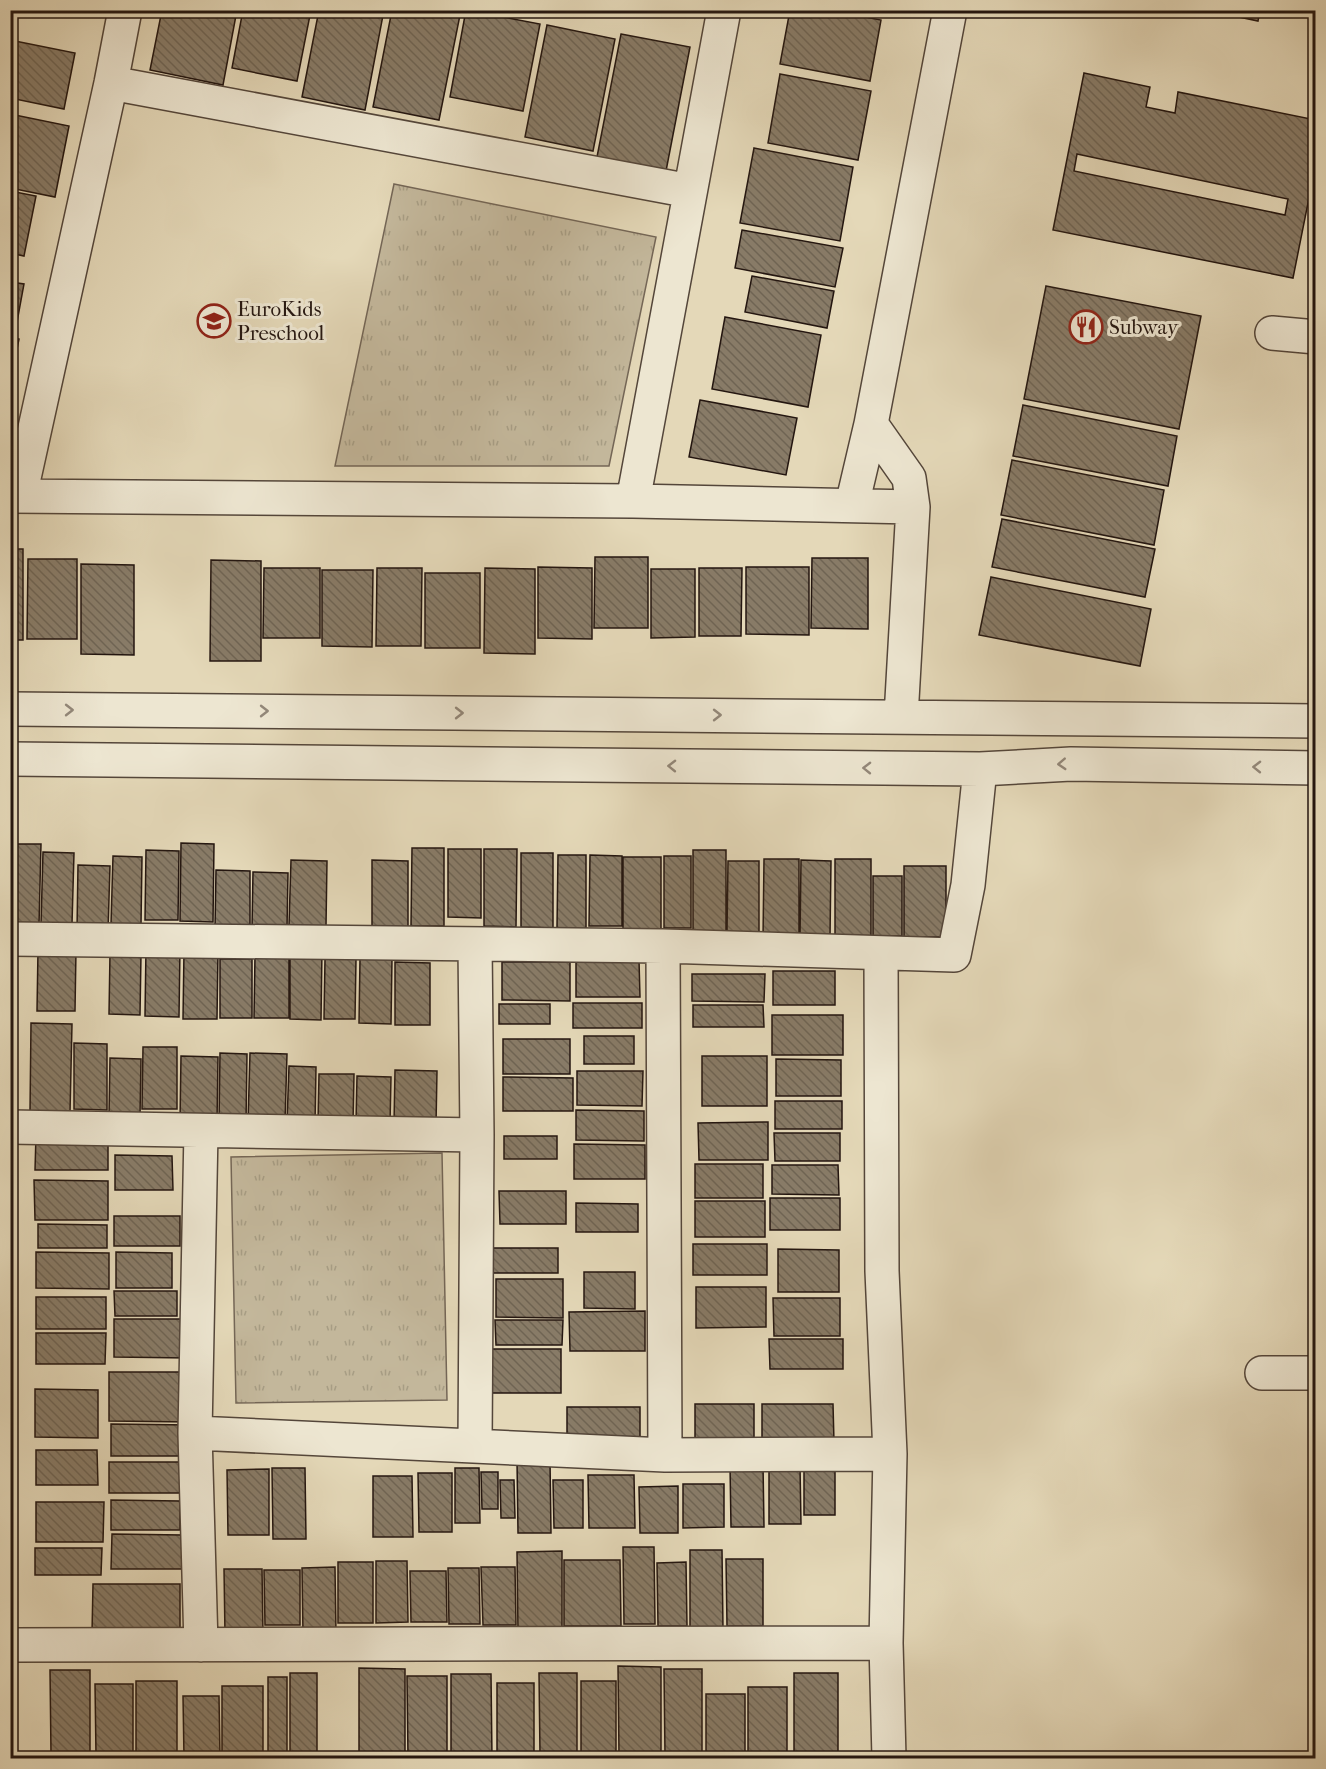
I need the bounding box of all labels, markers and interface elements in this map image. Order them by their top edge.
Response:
place label: EuroKids Preschool [237,297,325,345]
school or university icon: EuroKids Preschool [196,303,232,339]
restaurant icon: Subway [1068,309,1104,345]
place label: Subway [1109,315,1179,339]
one-way arrow [64,704,73,716]
one-way arrow [259,705,268,717]
one-way arrow [454,707,463,719]
one-way arrow [712,709,721,721]
one-way arrow [1058,758,1067,771]
one-way arrow [668,760,677,772]
one-way arrow [1253,761,1262,773]
one-way arrow [863,762,872,774]

